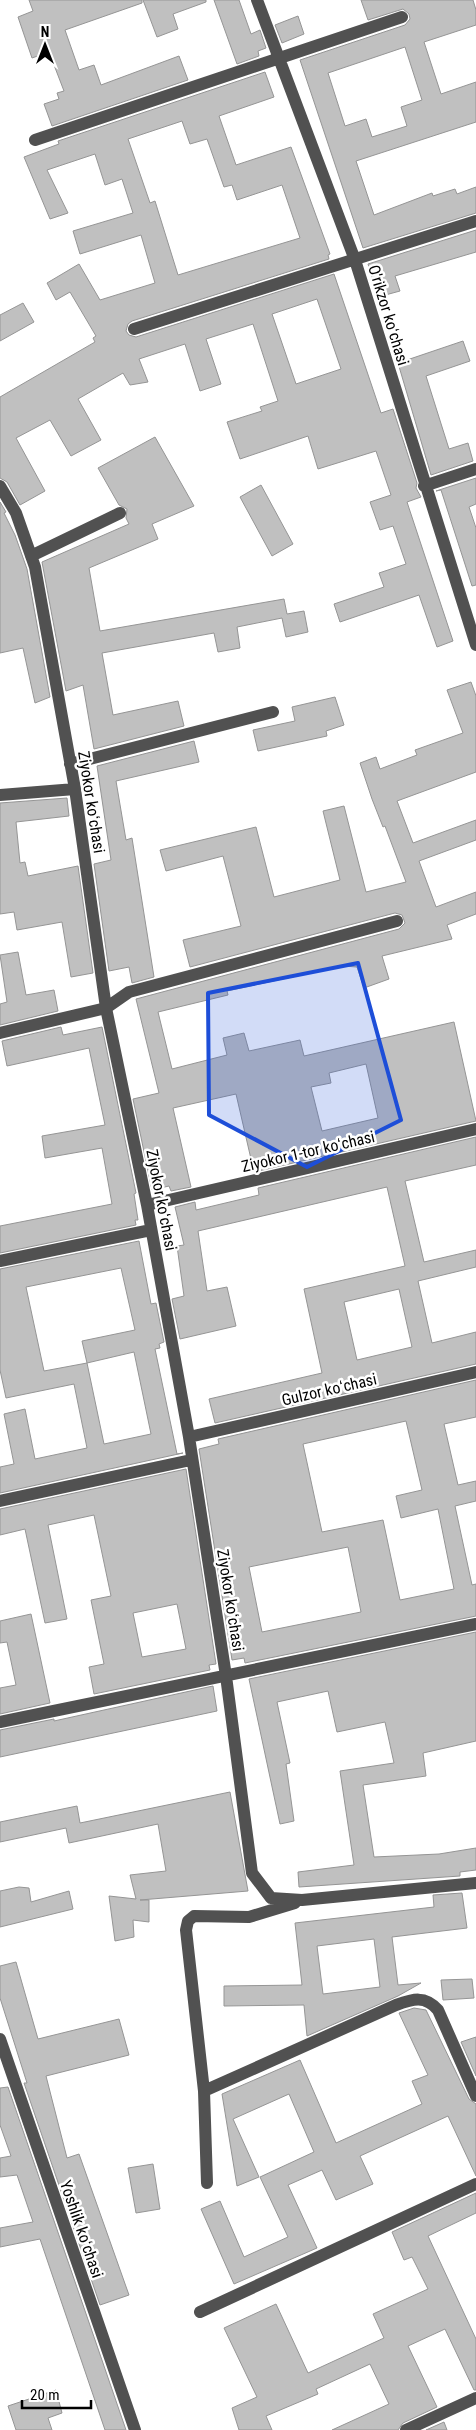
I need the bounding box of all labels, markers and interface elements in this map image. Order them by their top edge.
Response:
north arrow [20,20,70,70]
text: N [41,24,49,40]
street label: O'rikzor koʻchasi [364,263,413,368]
street label: Ziyokor koʻchasi [74,750,109,854]
street label: Ziyokor 1-tor koʻchasi [240,1127,376,1176]
street label: Ziyokor koʻchasi [142,1148,181,1252]
street label: Gulzor koʻchasi [280,1369,378,1410]
street label: Ziyokor koʻchasi [213,1548,248,1652]
street label: Yoshlik koʻchasi [56,2178,107,2280]
scale bar [22,2378,91,2410]
text: 20 m [30,2386,60,2404]

